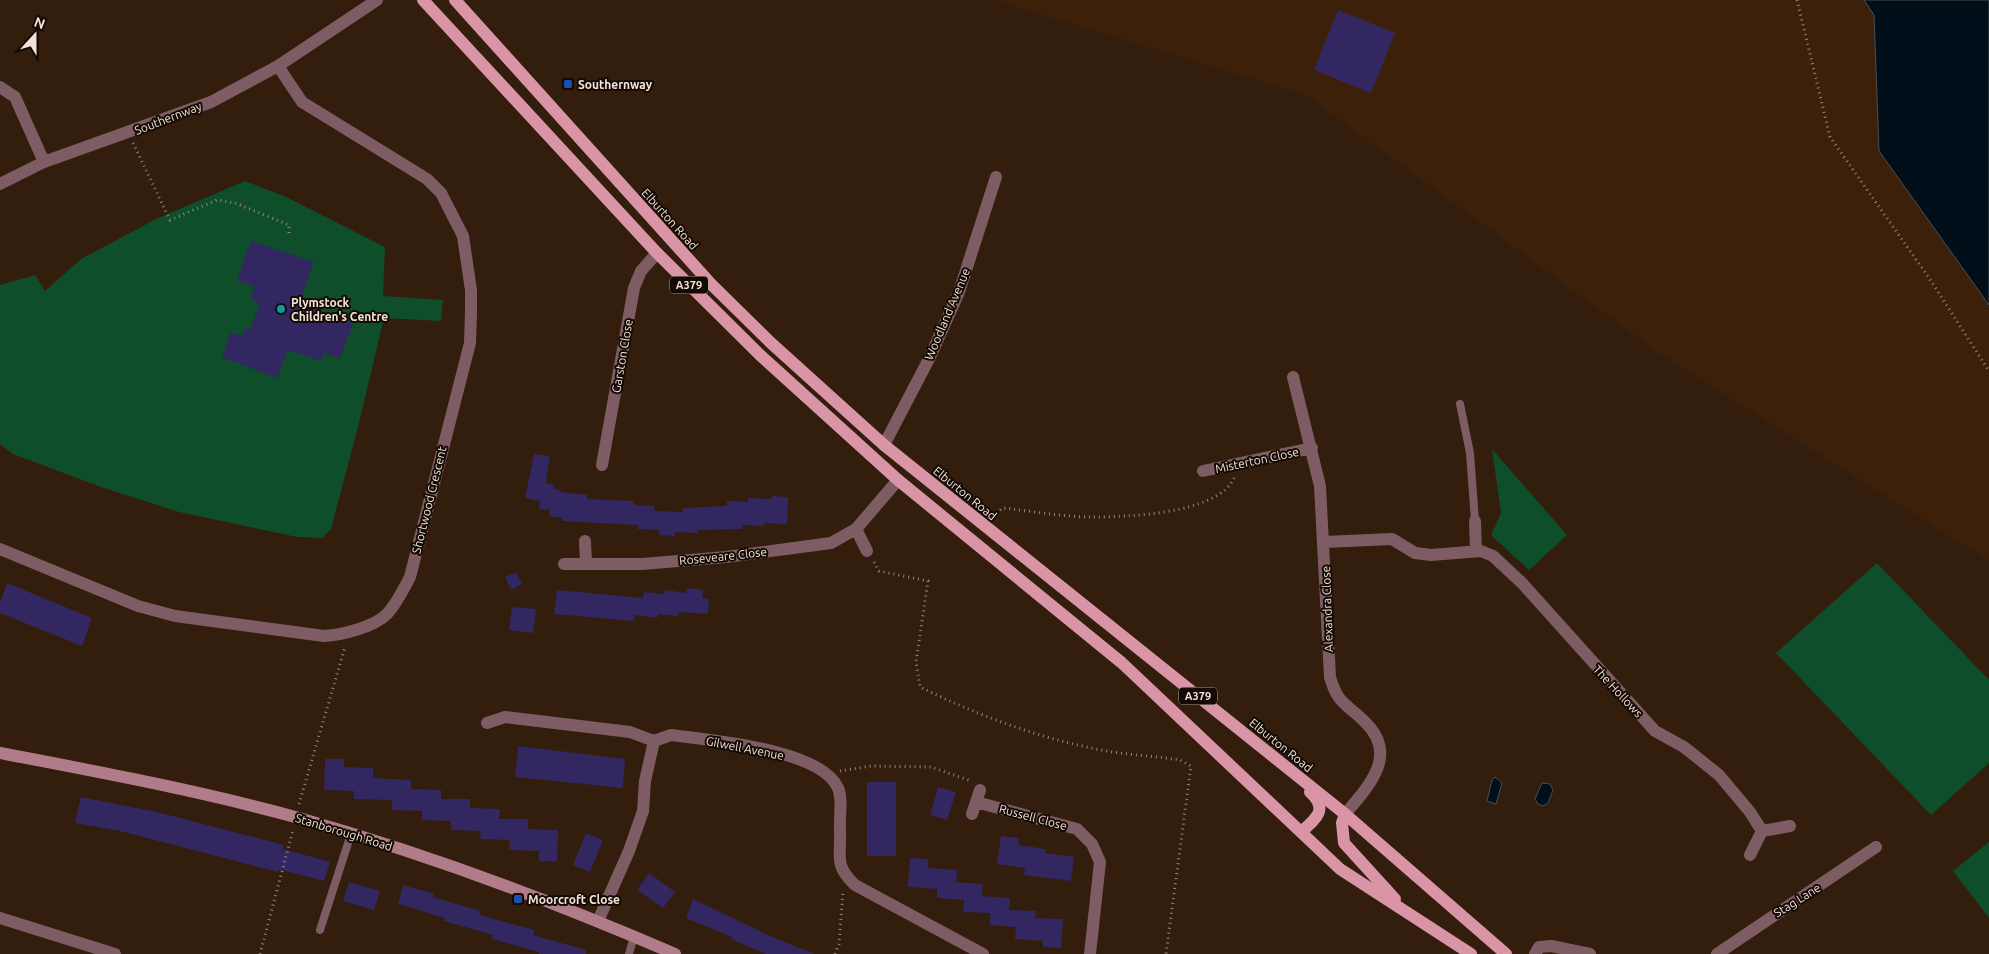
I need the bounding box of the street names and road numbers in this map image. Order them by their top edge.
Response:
street label: Southernway [133,99,204,137]
street label: Elburton Road [639,186,701,252]
street label: Woodland Avenue [922,266,972,362]
road number: A379 [670,276,708,294]
street label: Garston Close [609,318,635,394]
street label: Shortwood Crescent [409,445,449,555]
street label: Misterton Close [1214,445,1300,475]
street label: Elburton Road [931,464,999,522]
street label: Roseveare Close [678,545,768,567]
street label: Alexandra Close [1319,566,1335,652]
street label: The Hollows [1591,662,1645,720]
road number: A379 [1179,688,1217,704]
street label: Elburton Road [1247,716,1315,774]
street label: Gilwell Avenue [705,734,785,762]
street label: Russell Close [998,802,1068,832]
street label: Stanborough Road [294,811,394,853]
street label: Stag Lane [1771,881,1823,919]

